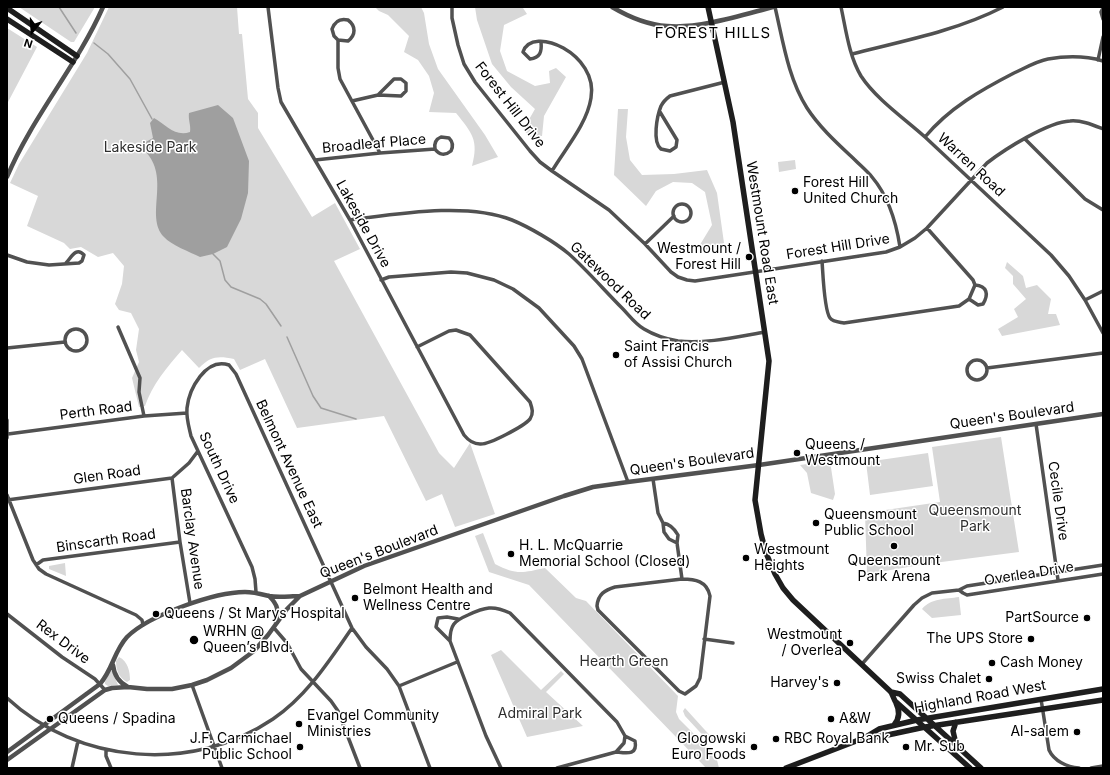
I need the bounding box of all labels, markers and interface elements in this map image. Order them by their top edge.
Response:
north arrow [12,12,52,52]
district label: FOREST HILLS [655,24,771,42]
text: N [22,35,34,51]
street label: Forest Hill Drive [471,59,549,151]
street label: Warren Road [934,130,1008,200]
street label: Broadleaf Place [321,131,427,157]
park label: Lakeside Park [104,140,196,156]
street label: Westmount Road East [742,160,782,306]
place label: Forest Hill United Church [803,175,898,208]
street label: Lakeside Drive [332,177,394,271]
marker: Forest Hill United Church [790,186,800,196]
street label: Forest Hill Drive [785,231,891,263]
street label: Gatewood Road [566,239,654,323]
place label: Westmount / Forest Hill [657,241,741,274]
marker: Westmount / Forest Hill [744,252,754,262]
place label: Saint Francis of Assisi Church [624,339,732,372]
marker: Saint Francis of Assisi Church [611,350,621,360]
street label: Belmont Avenue East [252,397,326,531]
street label: Perth Road [59,398,133,424]
street label: Queen's Boulevard [949,399,1075,433]
street label: South Drive [195,429,243,507]
place label: Queens / Westmount [805,437,880,470]
street label: Queen's Boulevard [629,445,755,479]
marker: Queens / Westmount [792,448,802,458]
street label: Cecile Drive [1044,460,1072,542]
street label: Glen Road [72,462,142,488]
street label: Barclay Avenue [177,487,207,591]
park label: Queensmount Park [929,503,1021,536]
place label: Queensmount Public School [824,507,917,540]
marker: Queensmount Public School [811,518,821,528]
street label: Queen's Boulevard [317,522,441,582]
street label: Binscarth Road [55,526,157,556]
place label: H. L. McQuarrie Memorial School (Closed) [519,538,690,570]
marker: Queensmount Park Arena [889,541,899,551]
place label: Westmount Heights [754,542,829,574]
marker: H. L. McQuarrie Memorial School (Closed) [506,549,516,559]
marker: Westmount Heights [741,553,751,563]
place label: Queensmount Park Arena [848,553,940,586]
street label: Overlea Drive [983,559,1075,589]
place label: Belmont Health and Wellness Centre [363,582,493,614]
marker: Belmont Health and Wellness Centre [350,593,360,603]
place label: Queens / St Marys Hospital [164,606,345,622]
marker: Queens / St Marys Hospital [151,609,161,619]
place label: PartSource [1005,610,1079,626]
marker: PartSource [1082,613,1092,623]
street label: Rex Drive [33,616,93,668]
place label: WRHN @ Queen’s Blvd. [203,624,293,656]
place label: Westmount / Overlea [767,627,842,660]
place label: The UPS Store [926,631,1023,647]
marker: WRHN @ Queen’s Blvd. [188,634,200,646]
marker: The UPS Store [1026,634,1036,644]
marker: Westmount / Overlea [845,638,855,648]
park label: Hearth Green [580,654,668,670]
place label: Cash Money [1000,655,1083,671]
marker: Cash Money [987,658,997,668]
place label: Swiss Chalet [896,671,981,687]
marker: Swiss Chalet [984,674,994,684]
place label: Harvey's [770,675,829,691]
street label: Highland Road West [913,677,1047,717]
marker: Harvey's [832,678,842,688]
park label: Admiral Park [498,706,582,722]
place label: Evangel Community Ministries [307,708,439,740]
place label: Queens / Spadina [58,711,176,727]
place label: A&W [839,711,871,727]
marker: Queens / Spadina [45,714,55,724]
marker: A&W [826,714,836,724]
marker: Evangel Community Ministries [294,719,304,729]
place label: Al-salem [1010,724,1069,740]
marker: Al-salem [1072,727,1082,737]
place label: J.F. Carmichael Public School [190,731,292,764]
place label: Glogowski Euro Foods [671,731,746,764]
place label: RBC Royal Bank [784,731,889,747]
marker: RBC Royal Bank [771,734,781,744]
place label: Mr. Sub [914,739,965,755]
marker: J.F. Carmichael Public School [295,742,305,752]
marker: Glogowski Euro Foods [749,742,759,752]
marker: Mr. Sub [901,742,911,752]

